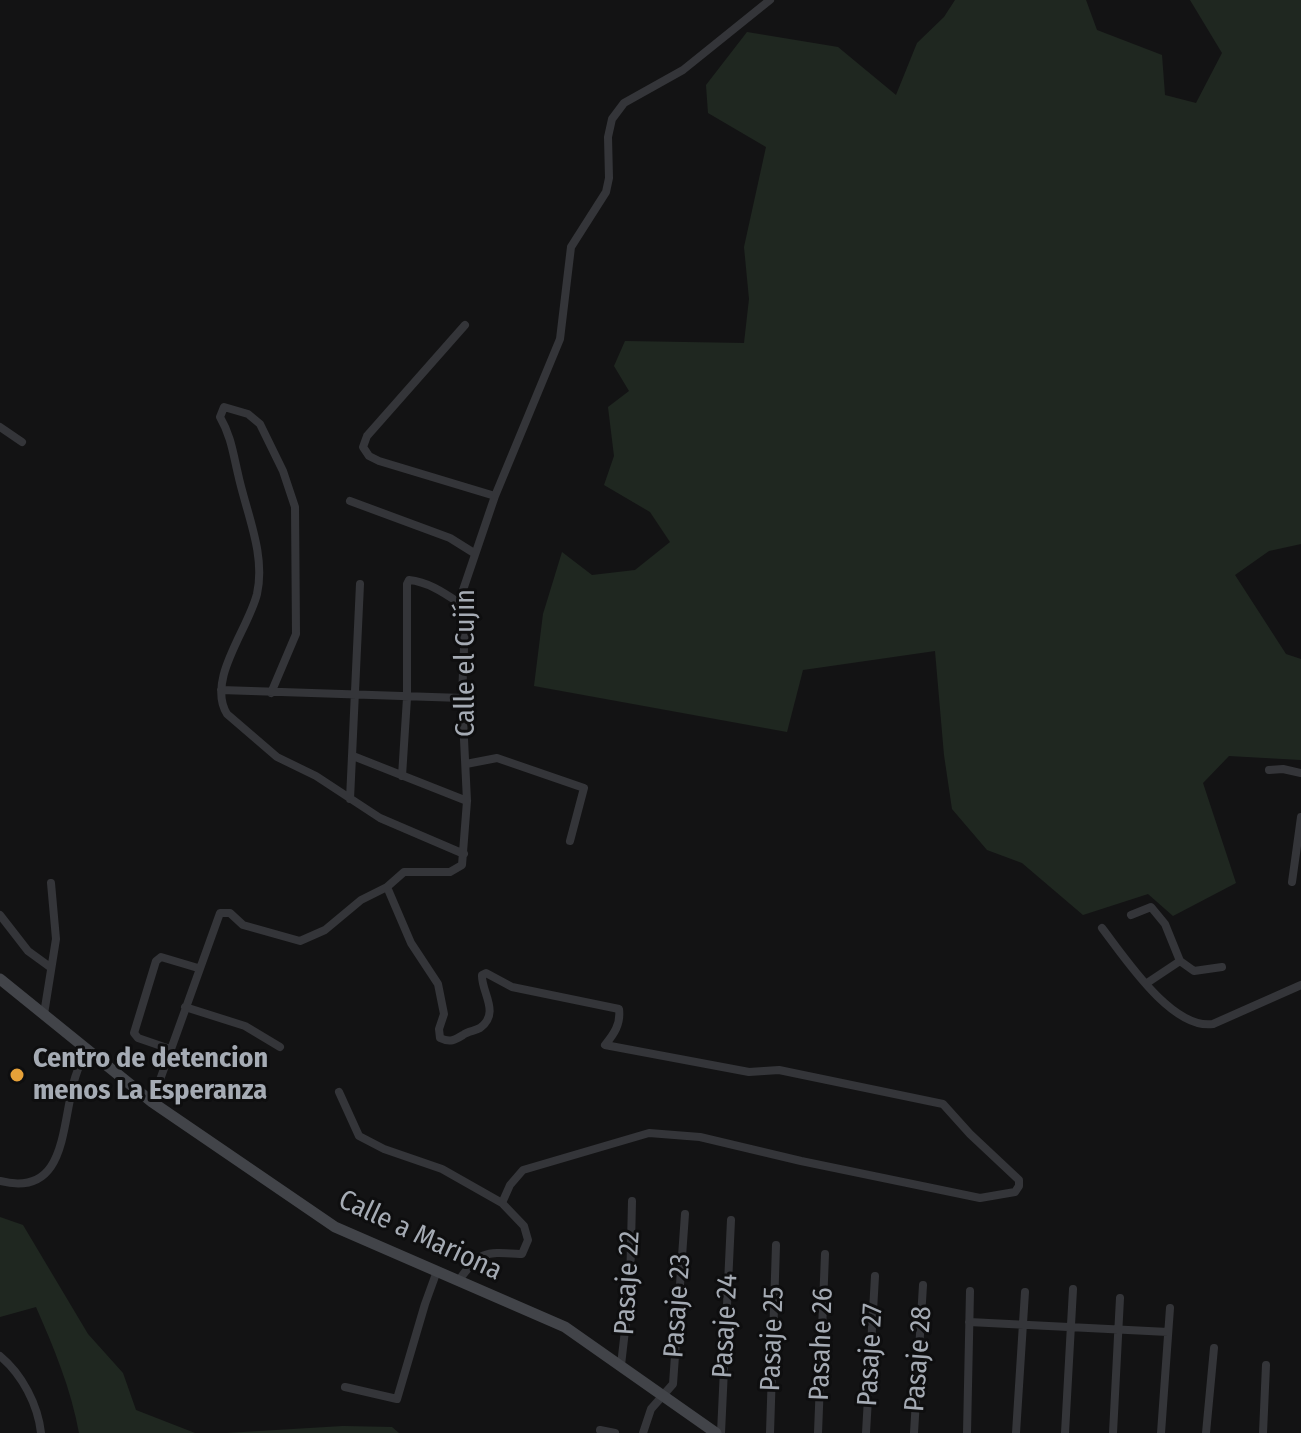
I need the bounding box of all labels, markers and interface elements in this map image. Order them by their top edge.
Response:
street label: Calle el Cujín [449,589,483,737]
place label: Centro de detencion menos La Esperanza [33,1042,268,1108]
marker: Centro de detencion menos La Esperanza [8,1066,26,1084]
street label: Calle a Mariona [333,1183,507,1289]
street label: Pasaje 22 [608,1230,648,1336]
street label: Pasaje 23 [658,1253,698,1359]
street label: Pasaje 24 [706,1273,746,1379]
street label: Pasaje 25 [754,1286,792,1392]
street label: Pasahe 26 [803,1287,841,1401]
street label: Pasaje 27 [852,1303,890,1407]
street label: Pasaje 28 [899,1305,939,1413]

